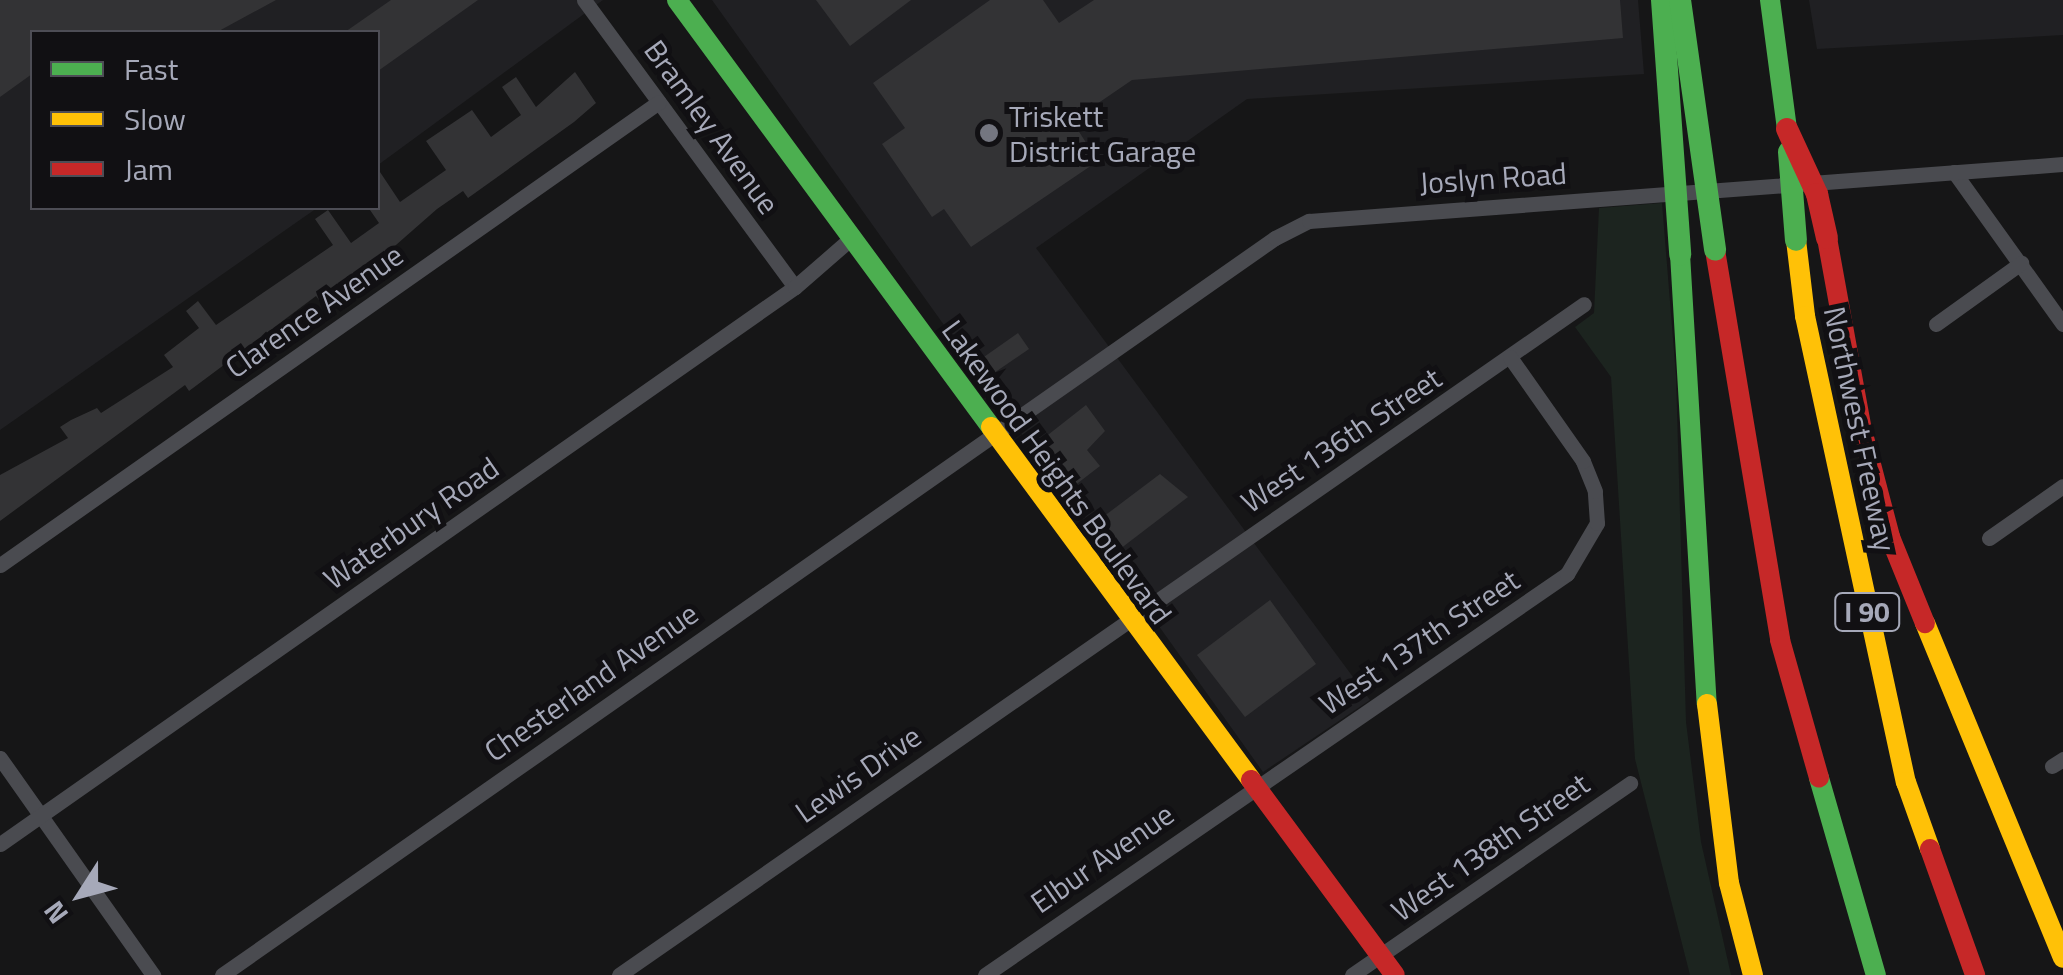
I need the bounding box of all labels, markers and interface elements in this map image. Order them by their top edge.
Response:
legend [30,30,380,210]
street label: Bramley Avenue [637,33,787,221]
text: Fast [124,46,178,92]
text: Slow [124,96,186,142]
place label: Triskett District Garage [1009,98,1196,168]
marker: Triskett District Garage [978,122,1000,144]
text: Jam [124,146,173,192]
street label: Joslyn Road [1418,155,1568,201]
street label: Clarence Avenue [218,237,410,385]
street label: Northwest Freeway [1816,303,1904,555]
street label: Lakewood Heights Boulevard [935,313,1179,631]
street label: West 136th Street [1234,360,1448,520]
street label: Waterbury Road [317,449,505,597]
street label: West 137th Street [1312,562,1526,722]
road number: I 90 [1832,589,1902,635]
street label: Chesterland Avenue [477,595,705,769]
street label: Lewis Drive [788,718,928,830]
street label: West 138th Street [1384,765,1596,929]
street label: Elbur Avenue [1024,796,1180,920]
north arrow [30,845,130,945]
text: N [32,892,78,933]

